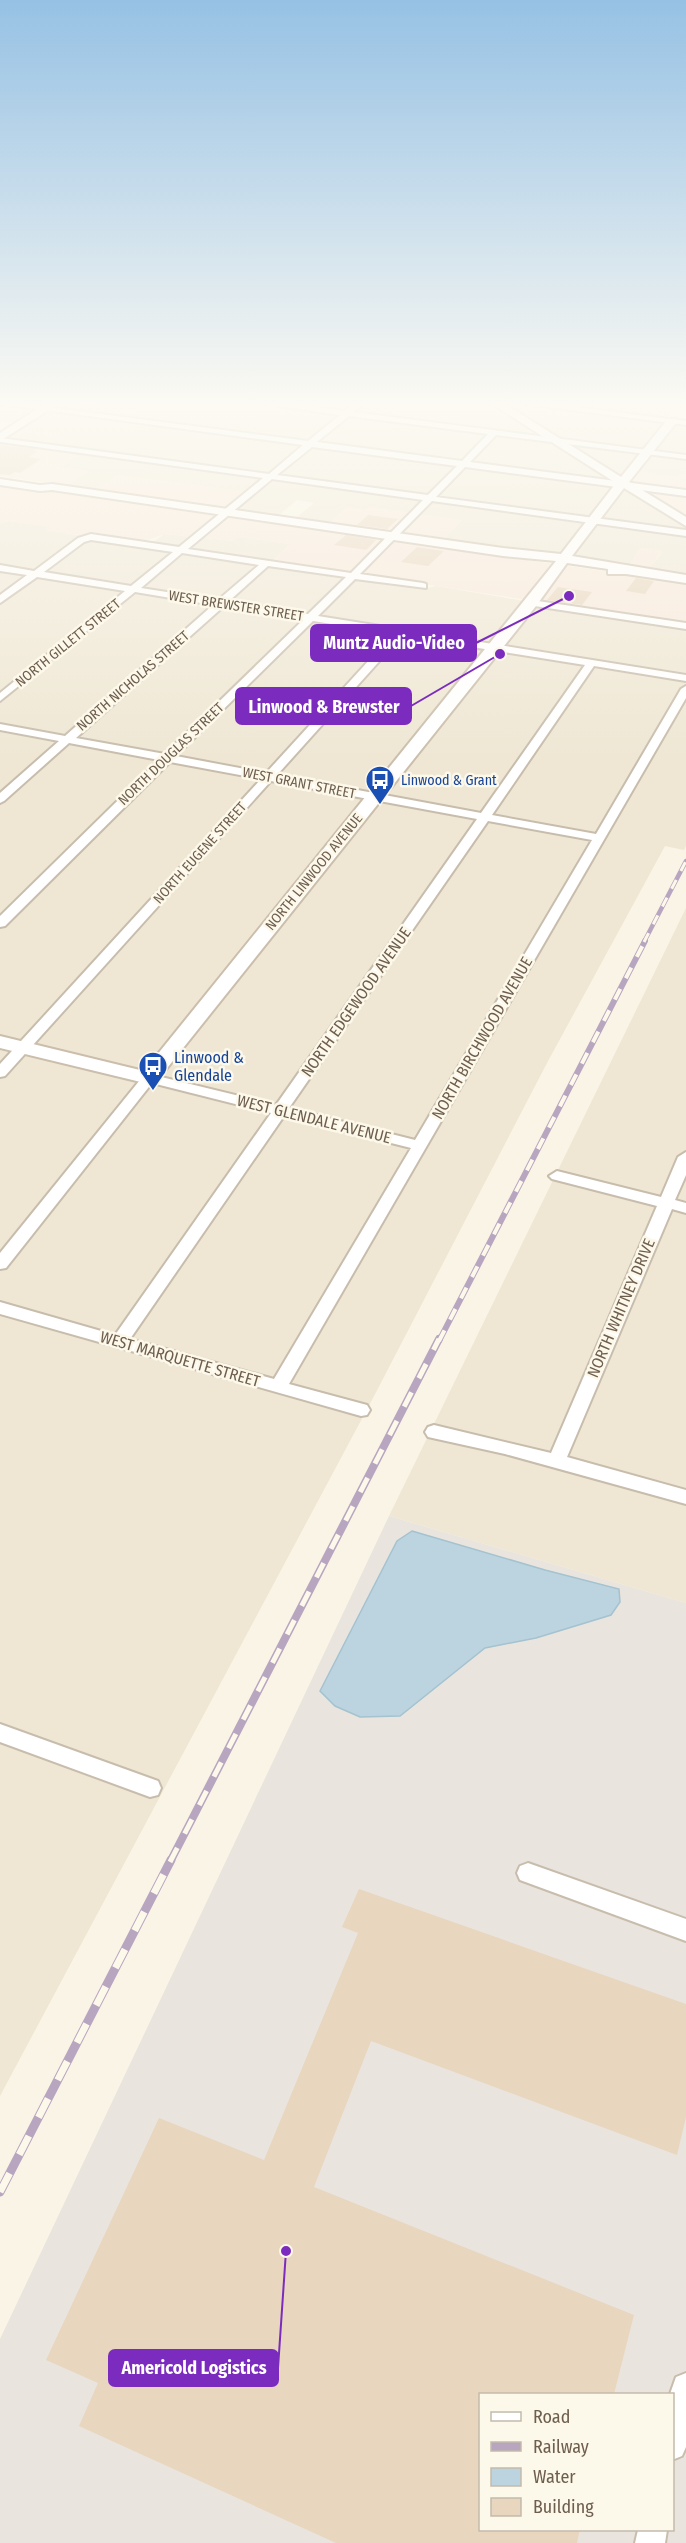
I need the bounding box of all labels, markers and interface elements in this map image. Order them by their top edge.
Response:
street label: WEST BREWSTER STREET [167,587,305,625]
street label: NORTH GILLETT STREET [12,595,124,691]
callout: Muntz Audio-Video [311,625,476,661]
street label: NORTH NICHOLAS STREET [73,627,193,735]
text: Muntz Audio-Video [323,632,465,654]
callout: Linwood & Brewster [236,688,411,724]
text: Linwood & Brewster [248,696,400,718]
street label: NORTH DOUGLAS STREET [115,699,228,809]
street label: WEST GRANT STREET [241,764,358,802]
bus stop icon: Linwood & Grant [364,764,396,806]
place label: Linwood & Grant [401,772,497,789]
street label: NORTH EUGENE STREET [150,798,250,907]
street label: NORTH LINWOOD AVENUE [262,810,366,934]
street label: NORTH EDGEWOOD AVENUE [297,924,415,1080]
street label: NORTH BIRCHWOOD AVENUE [428,954,536,1122]
place label: Linwood & Glendale [174,1048,244,1085]
bus stop icon: Linwood & Glendale [137,1050,169,1092]
street label: WEST GLENDALE AVENUE [235,1091,393,1147]
street label: NORTH WHITNEY DRIVE [583,1236,659,1380]
street label: WEST MARQUETTE STREET [98,1327,263,1391]
callout: Americold Logistics [109,2350,278,2386]
text: Americold Logistics [120,2357,267,2379]
legend [479,2393,674,2531]
text: Road [533,2406,570,2428]
text: Railway [533,2436,589,2458]
text: Water [533,2466,576,2488]
text: Building [533,2496,594,2518]

